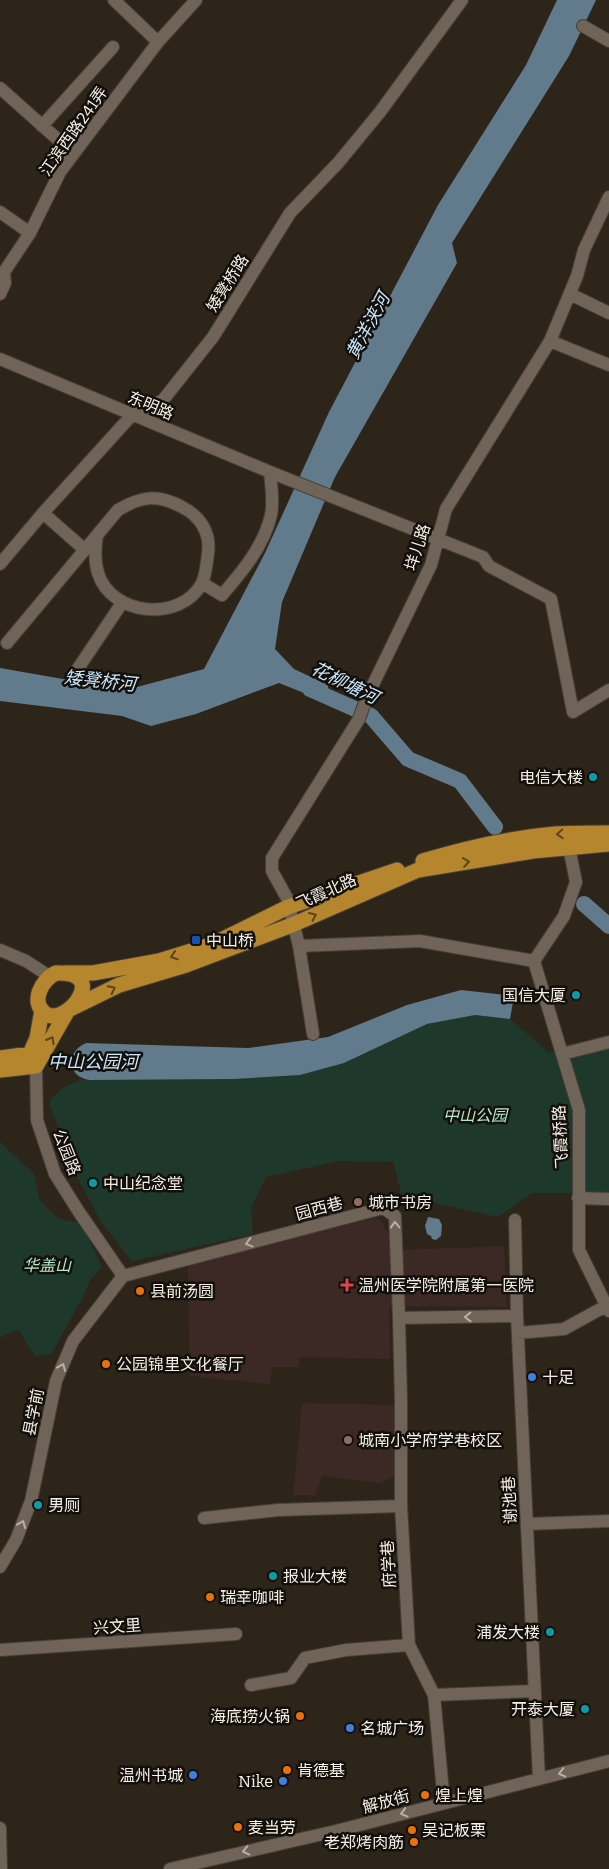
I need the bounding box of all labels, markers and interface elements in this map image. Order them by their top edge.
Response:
street label: 江滨西路241弄 [36,83,111,180]
street label: 矮凳桥路 [202,251,252,315]
water label: 黄洋浃河 [341,286,396,363]
street label: 东明路 [125,387,177,424]
street label: 垟儿路 [401,521,434,573]
water label: 花柳塘河 [308,657,385,710]
water label: 矮凳桥河 [63,666,140,696]
place label: 电信大楼 [519,768,583,787]
marker: 电信大楼 [587,771,599,783]
one-way arrow [556,829,564,840]
one-way arrow [462,858,470,868]
street label: 飞霞北路 [293,870,359,913]
one-way arrow [309,911,317,921]
place label: 中山桥 [206,931,254,950]
marker: 中山桥 [190,934,202,946]
one-way arrow [170,951,178,961]
one-way arrow [107,985,116,995]
place label: 国信大厦 [502,986,566,1005]
marker: 国信大厦 [570,989,582,1001]
one-way arrow [44,1037,54,1046]
water label: 中山公园河 [48,1051,141,1073]
street label: 飞霞桥路 [549,1105,572,1169]
park label: 中山公园 [443,1106,509,1125]
street label: 公园路 [49,1126,84,1178]
place label: 中山纪念堂 [103,1174,183,1193]
marker: 中山纪念堂 [87,1177,99,1189]
street label: 园西巷 [293,1193,345,1224]
place label: 城市书房 [368,1193,432,1212]
marker: 城市书房 [352,1196,364,1208]
one-way arrow [390,1221,401,1229]
one-way arrow [245,1237,253,1247]
park label: 华盖山 [23,1256,72,1275]
place label: 温州医学院附属第一医院 [358,1276,534,1295]
marker: 温州医学院附属第一医院 [340,1278,354,1292]
place label: 县前汤圆 [150,1282,214,1301]
marker: 县前汤圆 [134,1285,146,1297]
one-way arrow [464,1312,472,1322]
place label: 公园锦里文化餐厅 [116,1355,244,1374]
marker: 公园锦里文化餐厅 [100,1358,112,1370]
one-way arrow [55,1363,66,1372]
place label: 十足 [542,1368,574,1387]
marker: 十足 [526,1371,538,1383]
street label: 县学前 [20,1387,47,1437]
place label: 城南小学府学巷校区 [358,1431,502,1450]
marker: 城南小学府学巷校区 [342,1434,354,1446]
street label: 谢池巷 [499,1476,520,1524]
place label: 男厕 [48,1496,80,1515]
marker: 男厕 [32,1499,44,1511]
one-way arrow [16,1520,26,1529]
street label: 府学巷 [378,1540,399,1588]
place label: 报业大楼 [283,1567,347,1586]
marker: 报业大楼 [267,1570,279,1582]
place label: 瑞幸咖啡 [220,1588,284,1607]
marker: 瑞幸咖啡 [204,1591,216,1603]
street label: 兴文里 [92,1615,142,1638]
place label: 浦发大楼 [476,1623,540,1642]
marker: 浦发大楼 [544,1626,556,1638]
place label: 开泰大厦 [511,1700,575,1719]
marker: 开泰大厦 [579,1703,591,1715]
place label: 海底捞火锅 [210,1707,290,1726]
marker: 海底捞火锅 [294,1710,306,1722]
place label: 名城广场 [360,1719,424,1738]
marker: 名城广场 [344,1722,356,1734]
place label: 肯德基 [297,1761,345,1780]
marker: 肯德基 [281,1764,293,1776]
place label: 温州书城 [119,1766,183,1785]
one-way arrow [557,1767,566,1778]
marker: 温州书城 [187,1769,199,1781]
place label: Nike [238,1772,273,1791]
marker: Nike [277,1775,289,1787]
street label: 解放街 [360,1786,412,1817]
place label: 煌上煌 [435,1786,483,1805]
marker: 煌上煌 [419,1789,431,1801]
one-way arrow [401,1807,409,1817]
place label: 麦当劳 [248,1818,296,1837]
marker: 麦当劳 [232,1821,244,1833]
place label: 吴记板栗 [422,1821,486,1840]
marker: 吴记板栗 [406,1824,418,1836]
place label: 老郑烤肉筋 [324,1833,404,1852]
marker: 老郑烤肉筋 [408,1836,420,1848]
one-way arrow [242,1845,251,1856]

